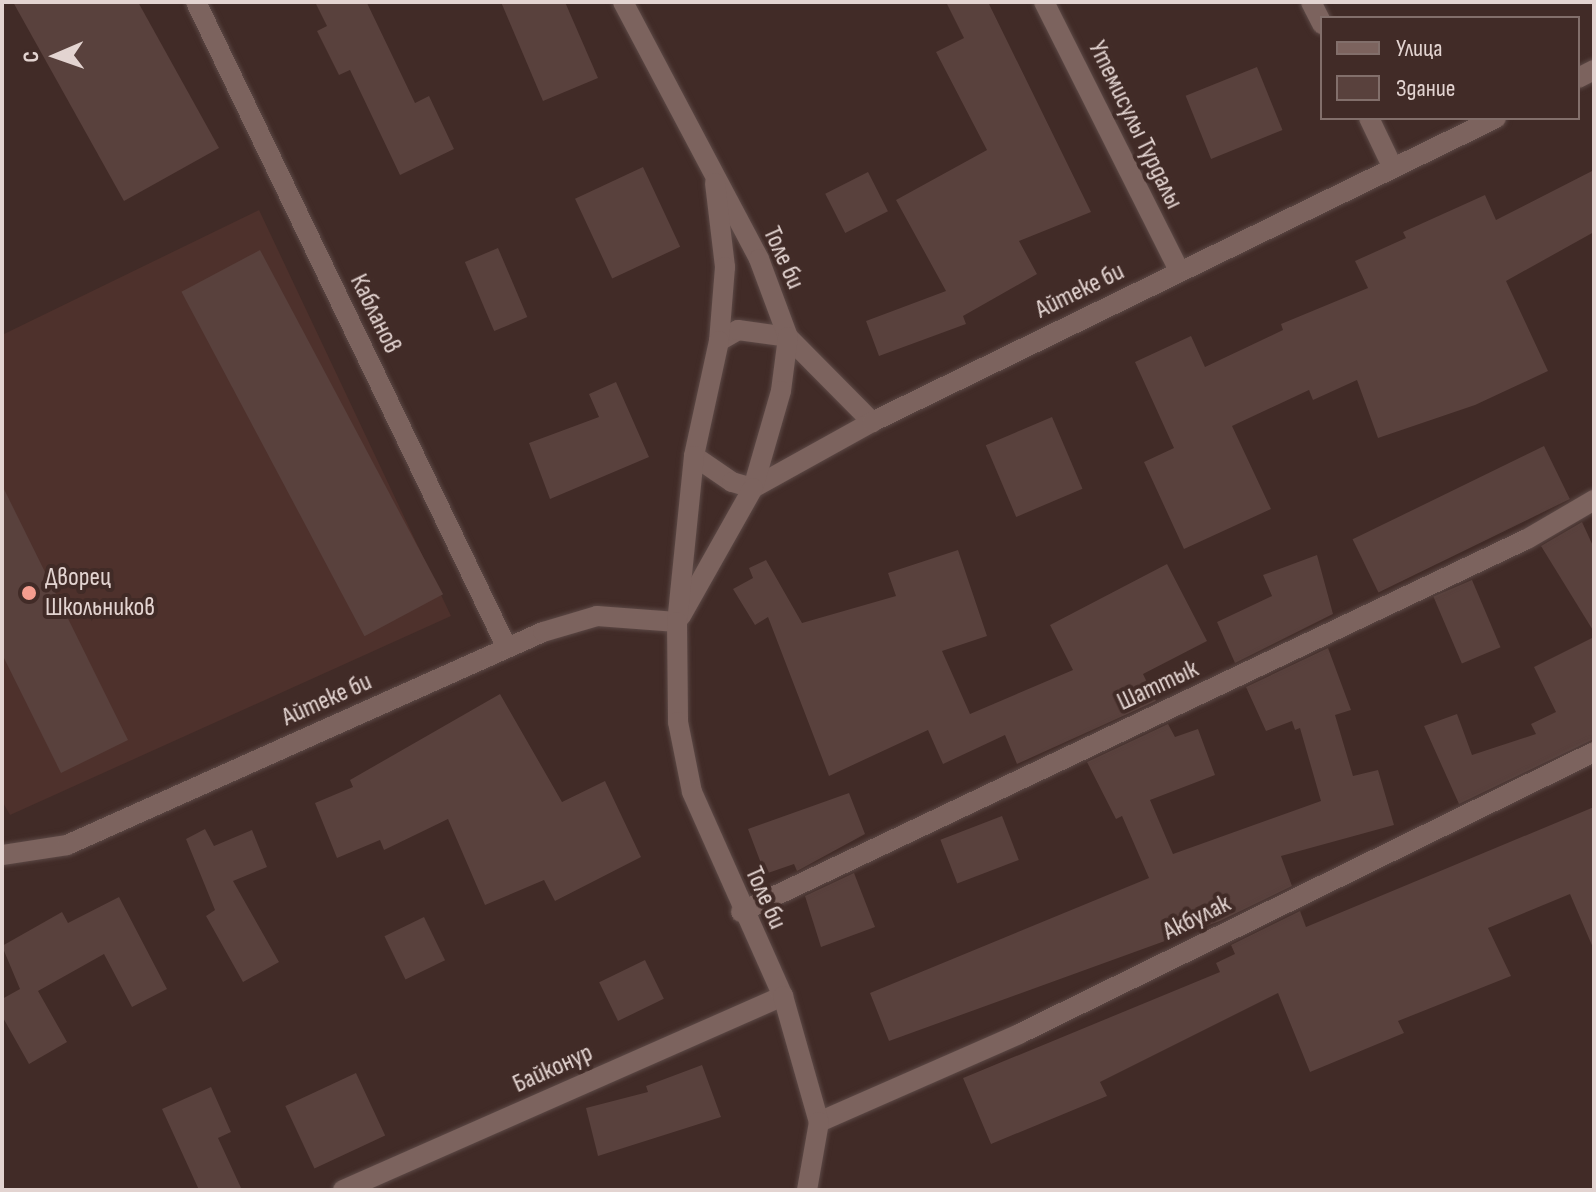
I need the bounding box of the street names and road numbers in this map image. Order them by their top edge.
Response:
street label: Утемисулы Турдалы [1081,36,1189,214]
street label: Толе би [756,222,810,294]
street label: Айтеке би [1030,256,1130,326]
street label: Кабланов [342,269,408,359]
street label: Шаттык [1113,654,1203,718]
street label: Айтеке би [277,666,377,734]
street label: Толе би [738,862,792,934]
street label: Акбулак [1158,888,1236,948]
street label: Байконур [508,1038,598,1100]

